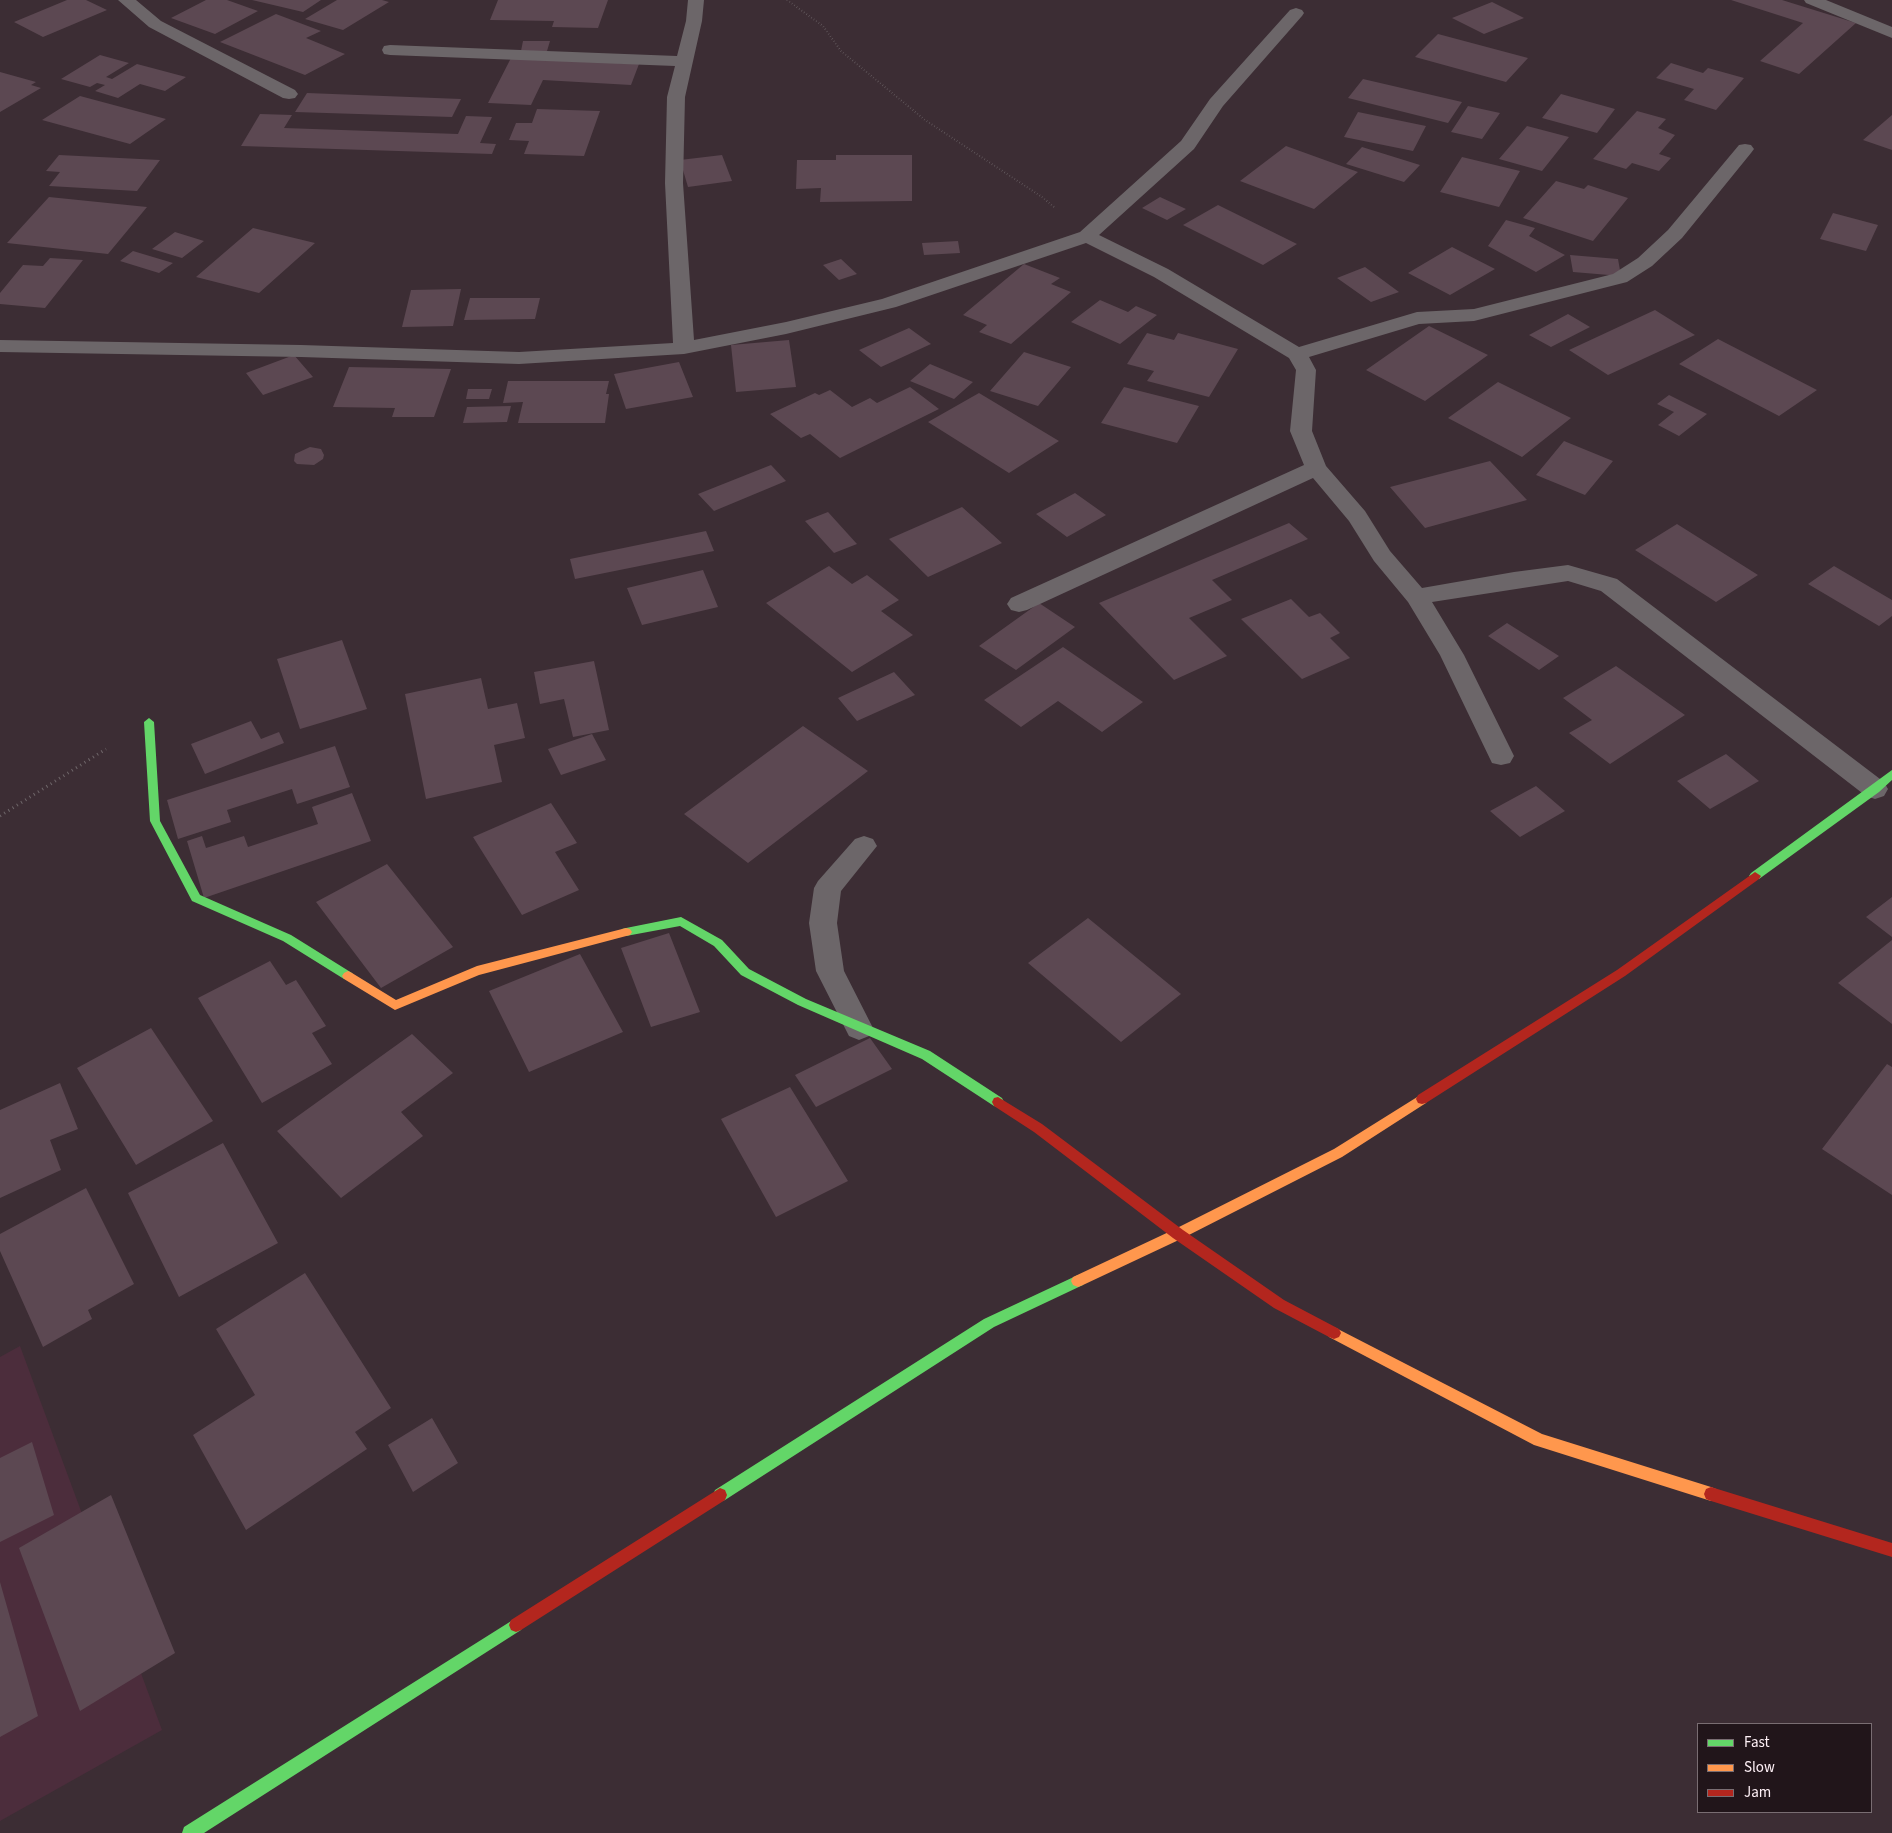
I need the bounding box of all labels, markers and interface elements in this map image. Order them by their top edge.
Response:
legend [1697,1723,1872,1813]
text: Fast [1744,1732,1770,1753]
text: Slow [1744,1757,1775,1778]
text: Jam [1744,1782,1771,1803]

